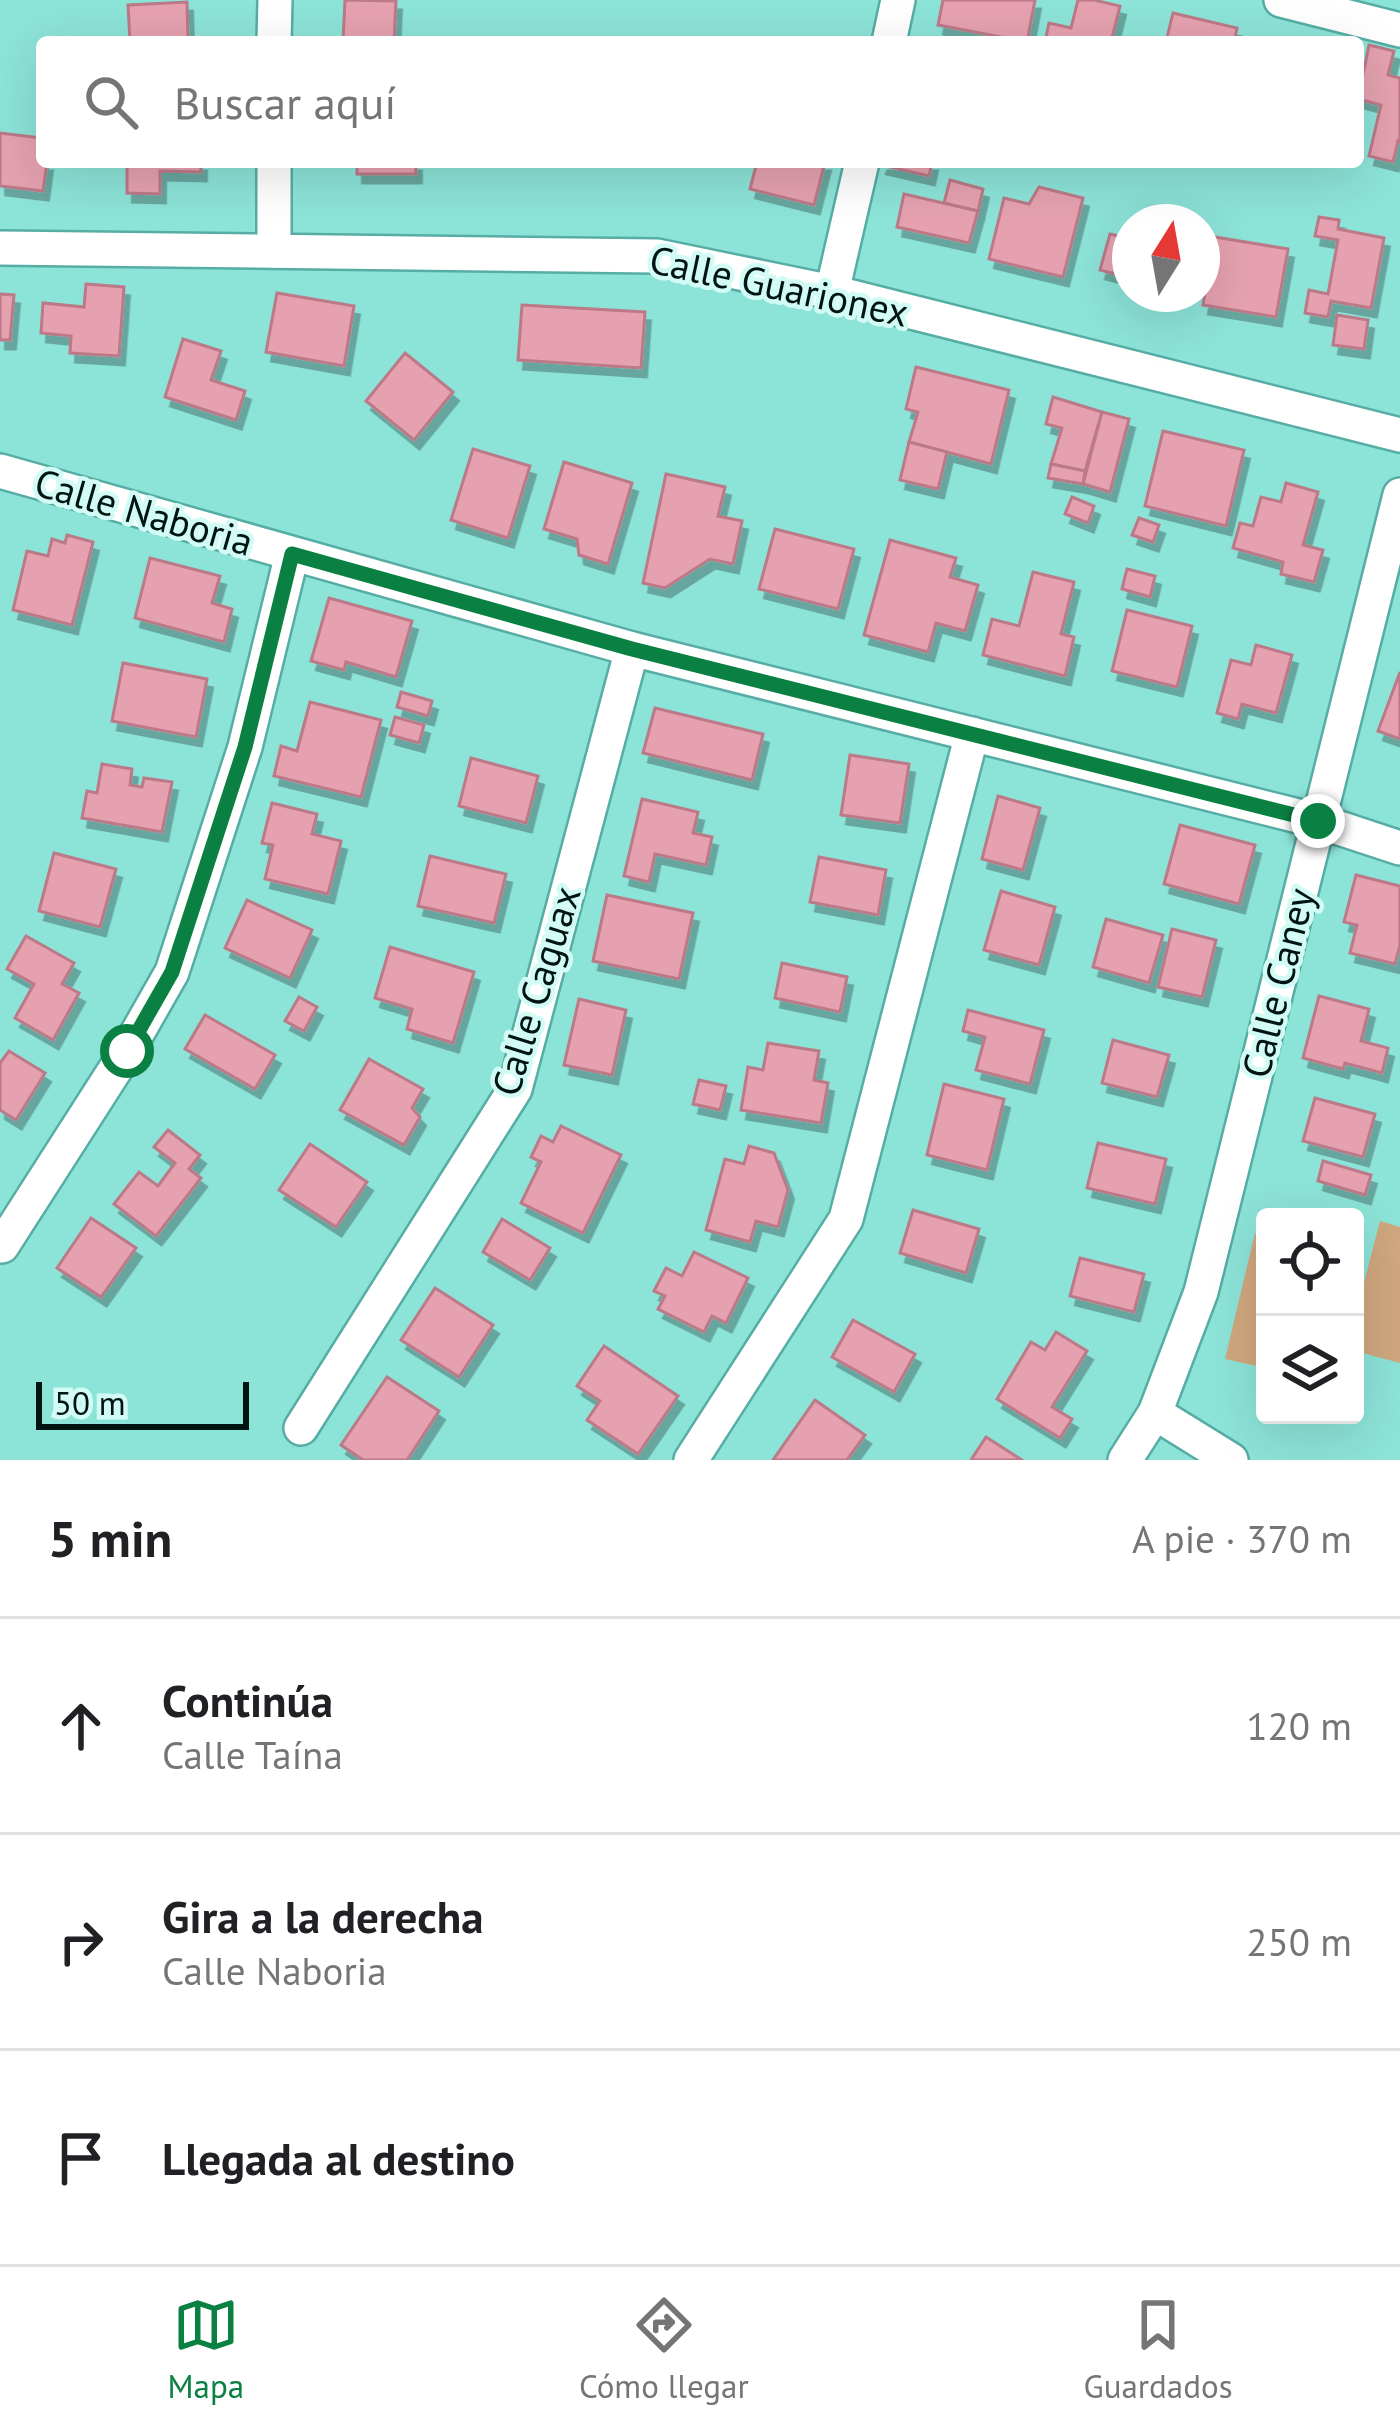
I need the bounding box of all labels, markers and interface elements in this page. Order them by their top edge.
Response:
search box [36,36,1364,168]
icon: search [78,69,144,135]
text: Buscar aquí [174,73,396,131]
north arrow [1112,204,1220,312]
street label: Calle Guarionex [645,233,913,338]
street label: Calle Naboria [29,456,259,567]
route end [1291,794,1345,848]
street label: Calle Caguax [480,880,592,1102]
street label: Calle Caney [1229,883,1326,1083]
route start [100,1024,154,1078]
map controls [1256,1208,1364,1424]
button: locate [1256,1208,1364,1316]
button: layers [1256,1316,1364,1424]
scale bar [36,1376,249,1429]
text: 50 m [54,1381,126,1424]
text: 5 min [48,1505,172,1571]
text: A pie · 370 m [1132,1513,1352,1564]
text: Continúa [162,1671,333,1729]
icon: ahead [48,1693,114,1759]
text: 120 m [1246,1700,1352,1751]
text: Calle Taína [162,1729,343,1780]
text: Gira a la derecha [162,1887,484,1945]
icon: right [48,1909,114,1975]
text: 250 m [1246,1916,1352,1967]
text: Calle Naboria [162,1945,387,1996]
icon: arrive [48,2125,114,2191]
text: Llegada al destino [162,2129,515,2187]
tab: Mapa [167,2292,244,2407]
tab: Cómo llegar [579,2292,749,2407]
tab: Guardados [1084,2292,1233,2407]

